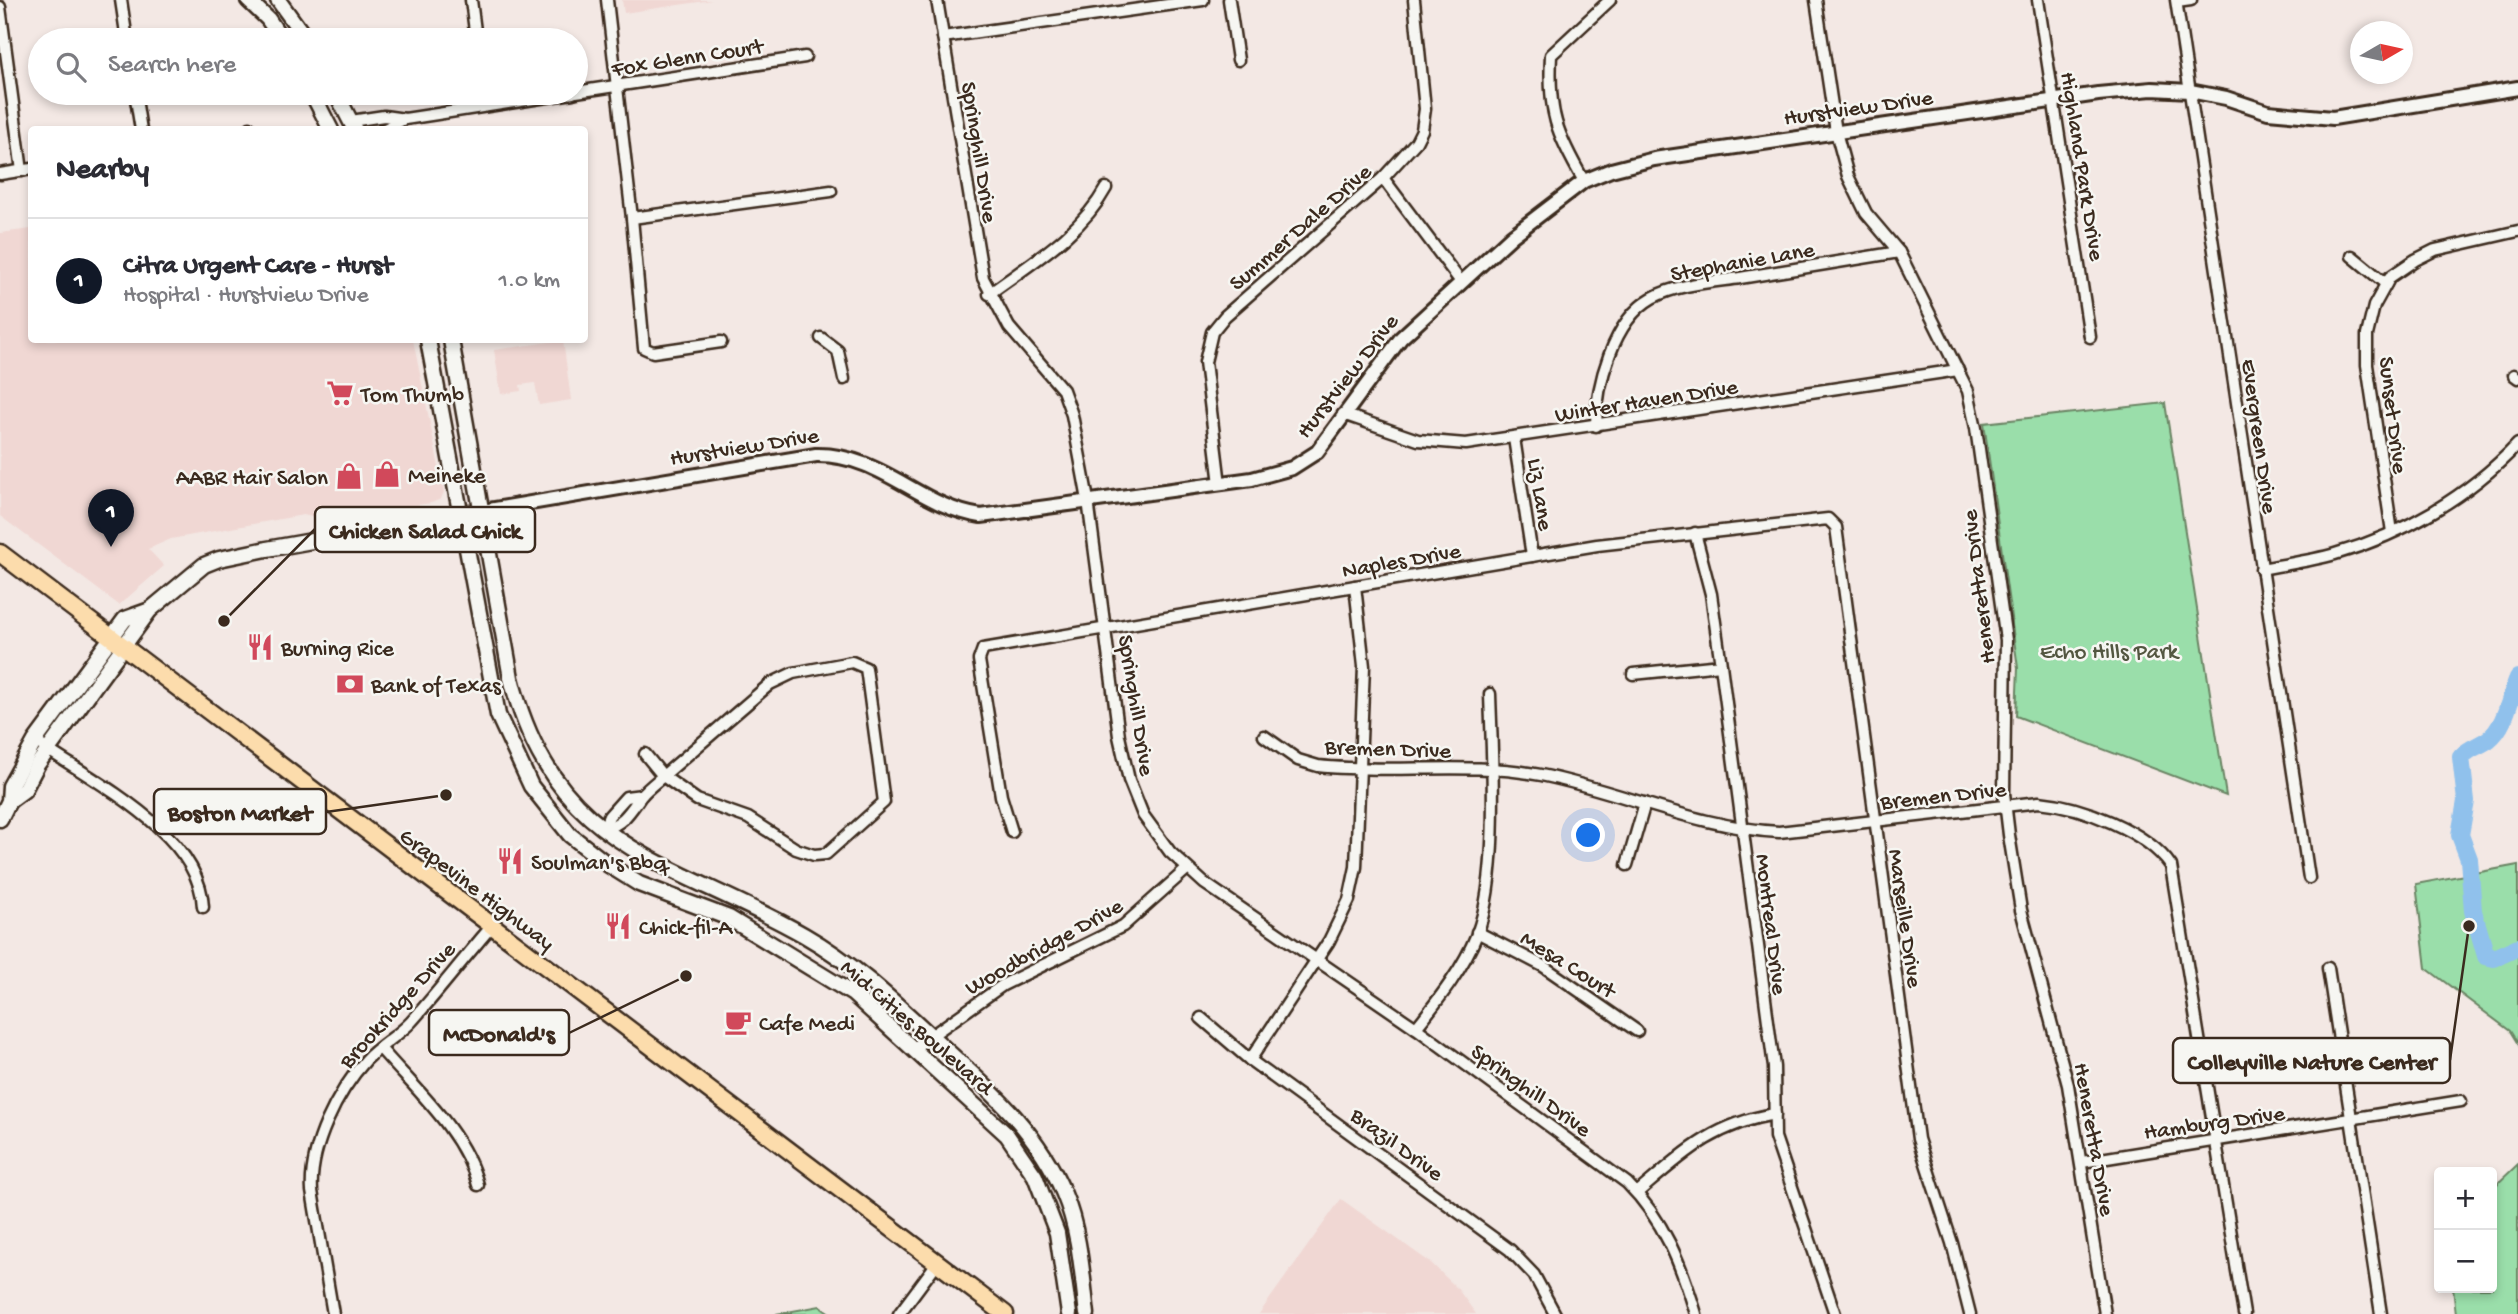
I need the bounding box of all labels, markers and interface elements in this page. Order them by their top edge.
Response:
north arrow [2350,21,2413,84]
search box [28,28,588,105]
street label: Fox Glenn Court [609,34,767,85]
icon: search [52,48,90,86]
text: Search here [108,51,236,82]
street label: Highland Park Drive [2052,70,2109,264]
street label: Springhill Drive [953,80,1002,226]
street label: Hurstview Drive [1782,85,1936,133]
text: Nearby [56,154,149,189]
street label: Summer Dale Drive [1225,159,1379,298]
street label: Stephanie Lane [1669,237,1818,289]
text: Citra Urgent Care - Hurst [123,252,393,283]
text: 1 [74,268,84,295]
text: 1.0 km [498,268,560,295]
text: Hospital · Hurstview Drive [123,283,369,310]
street label: Hurstview Drive [1292,309,1406,445]
street label: Sunset Drive [2371,355,2412,477]
street label: Evergreen Drive [2233,357,2282,517]
street label: Winter Haven Drive [1553,374,1741,430]
supermarket icon: Tom Thumb [325,378,355,408]
place label: Tom Thumb [359,383,464,410]
street label: Hurstview Drive [668,423,822,474]
street label: Liz Lane [1519,456,1558,534]
shop icon: Meineke [372,459,402,489]
shop icon: AABR Hair Salon [334,461,364,491]
place label: Meineke [408,464,487,491]
place label: AABR Hair Salon [176,466,328,493]
pin: 1 [88,489,134,547]
callout: Chicken Salad Chick [315,507,535,552]
street label: Heneretta Drive [1957,507,2003,665]
text: Chicken Salad Chick [329,519,524,548]
street label: Naples Drive [1340,539,1464,586]
restaurant icon: Burning Rice [245,632,275,662]
street label: Springhill Drive [1110,633,1159,779]
place label: Burning Rice [280,637,395,664]
park label: Echo Hills Park [2040,640,2181,667]
bank icon: Bank of Texas [335,669,365,699]
place label: Bank of Texas [370,674,501,701]
street label: Bremen Drive [1323,735,1453,766]
street label: Bremen Drive [1878,777,2009,818]
callout: Boston Market [154,789,326,834]
text: Boston Market [167,801,314,830]
your location [1571,818,1605,852]
street label: Grapevine Highway [393,824,559,958]
restaurant icon: Soulman's Bbq [495,846,525,876]
street label: Marseille Drive [1880,847,1927,991]
place label: Soulman's Bbq [531,851,670,878]
street label: Montreal Drive [1747,852,1792,997]
street label: Woodbridge Drive [961,893,1129,1003]
restaurant icon: Chick-fil-A [603,911,633,941]
place label: Chick-fil-A [639,916,733,943]
street label: Mesa Court [1515,926,1621,1007]
street label: Brookridge Drive [334,937,463,1076]
street label: Mid Cities Boulevard [834,955,999,1103]
cafe icon: Cafe Medi [723,1007,753,1037]
callout: McDonald's [429,1010,569,1055]
place label: Cafe Medi [759,1012,855,1039]
text: McDonald's [443,1022,556,1051]
callout: Colleyville Nature Center [2173,1038,2450,1083]
street label: Springhill Drive [1464,1039,1596,1145]
text: Colleyville Nature Center [2188,1050,2439,1079]
street label: Heneretta Drive [2066,1061,2119,1219]
street label: Hamburg Drive [2142,1101,2288,1148]
street label: Brazil Drive [1343,1102,1449,1189]
map controls [2434,1167,2497,1293]
button: + [2434,1167,2497,1230]
button: − [2434,1230,2497,1293]

